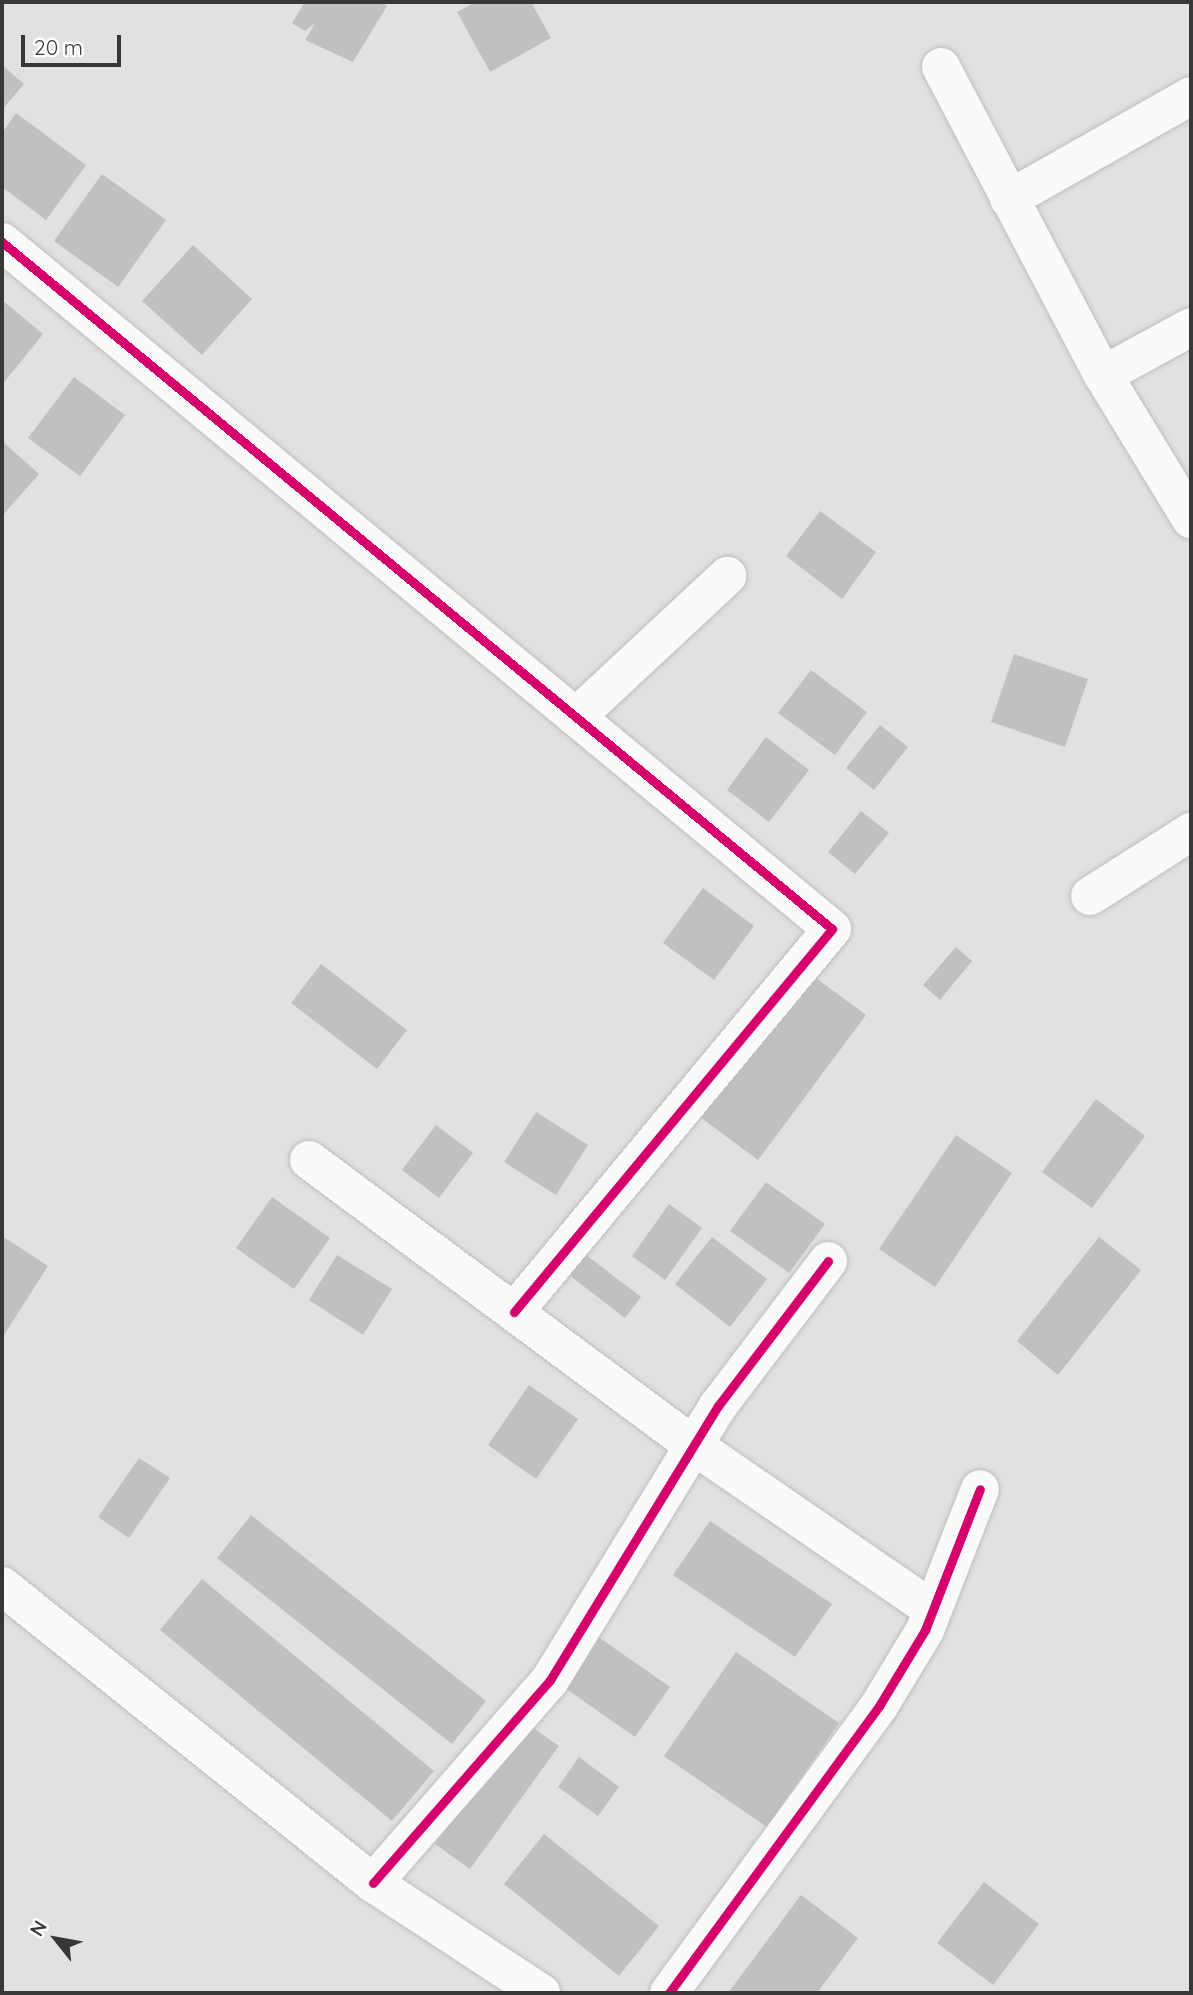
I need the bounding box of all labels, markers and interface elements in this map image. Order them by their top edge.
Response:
scale bar [24,21,124,65]
text: 20 m [34,34,83,60]
north arrow [21,1904,91,1974]
text: N [24,1916,52,1940]

